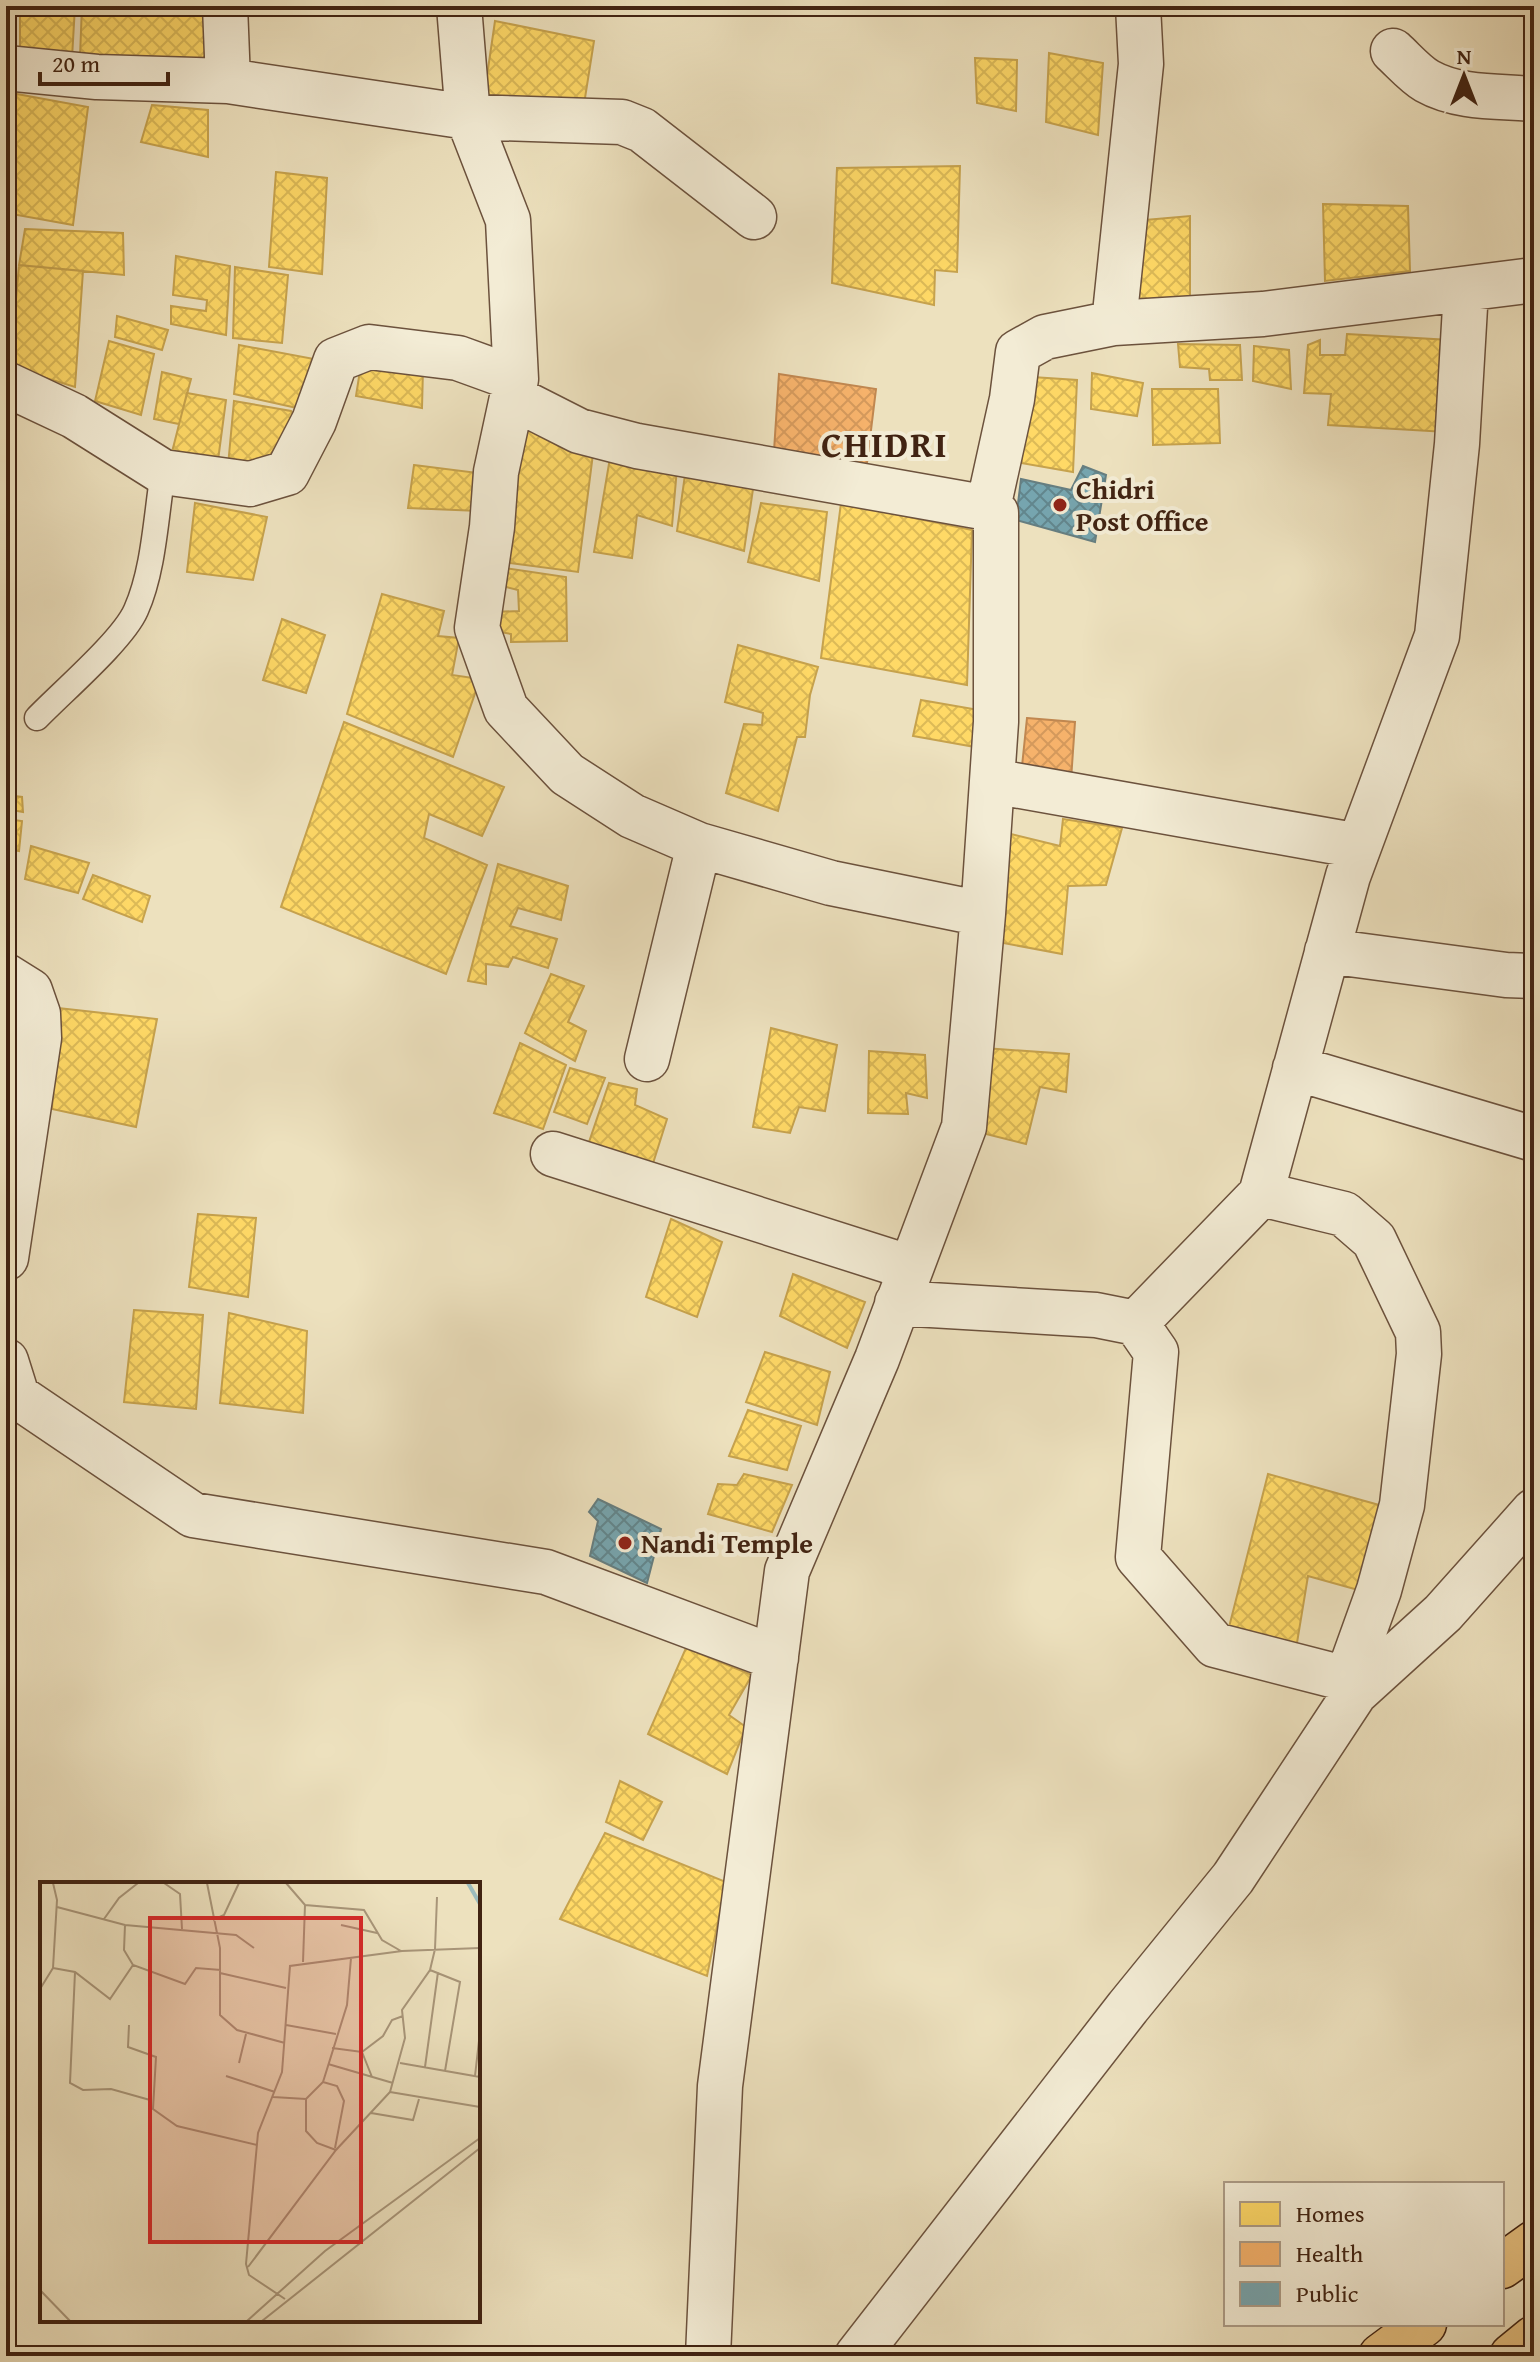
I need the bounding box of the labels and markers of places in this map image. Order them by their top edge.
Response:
place label: Chidri Post Office [1076,468,1209,541]
marker: Chidri Post Office [1051,496,1069,514]
place label: Nandi Temple [641,1522,813,1563]
marker: Nandi Temple [616,1534,634,1552]

